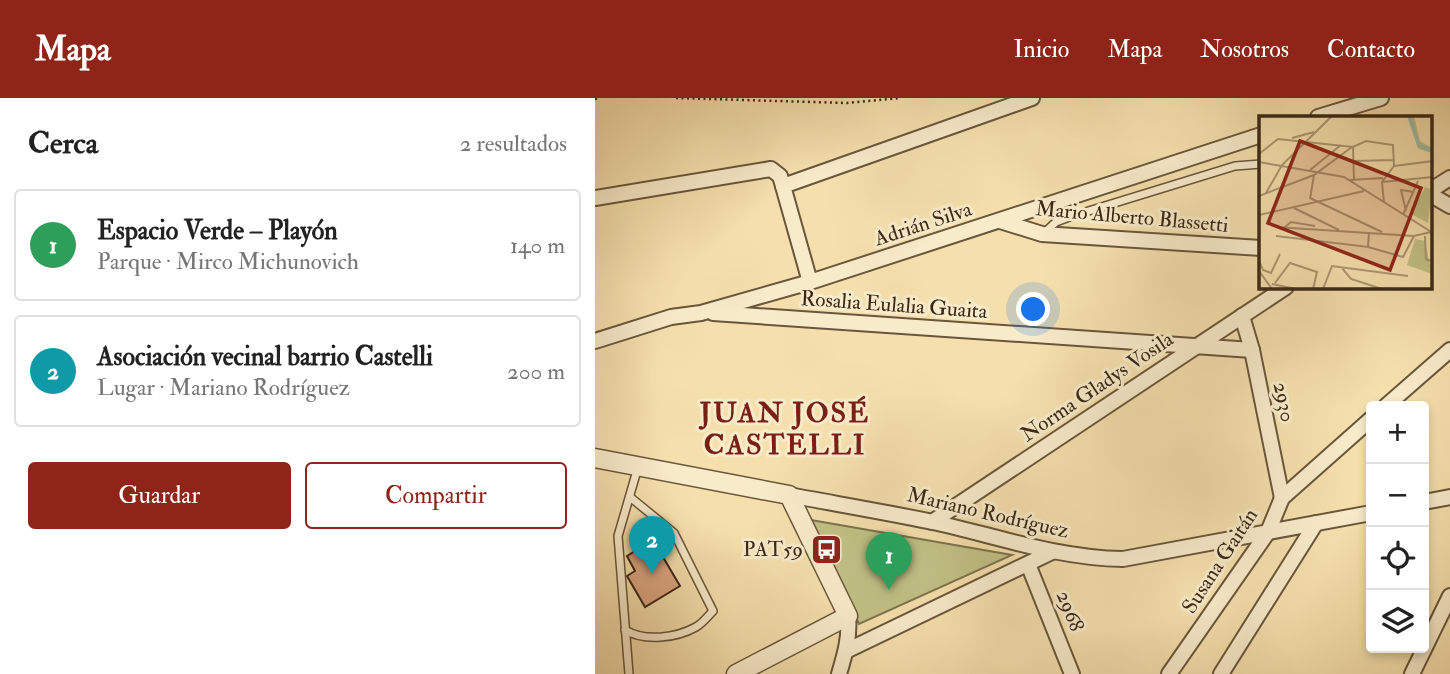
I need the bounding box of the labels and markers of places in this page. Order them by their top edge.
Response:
pin: 2 [629,516,675,574]
bus stop icon: PAT59 [809,532,843,566]
pin: 1 [866,532,912,590]
place label: PAT59 [743,536,803,563]

